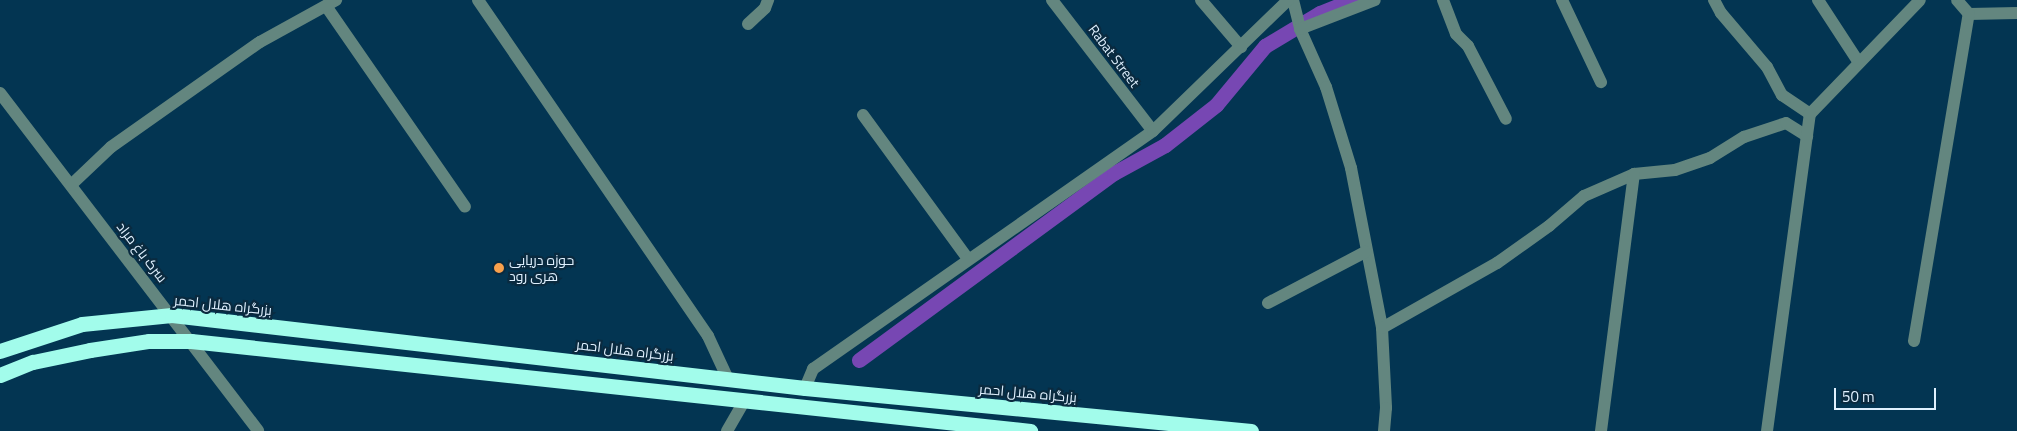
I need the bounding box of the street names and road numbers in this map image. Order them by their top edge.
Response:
street label: Rabat Street [1085,21,1143,91]
street label: سرک باغ مراد [113,218,171,286]
street label: بزرگراه هلال احمر [173,292,273,318]
street label: بزرگراه هلال احمر [575,336,675,364]
street label: بزرگراه هلال احمر [978,380,1078,406]

